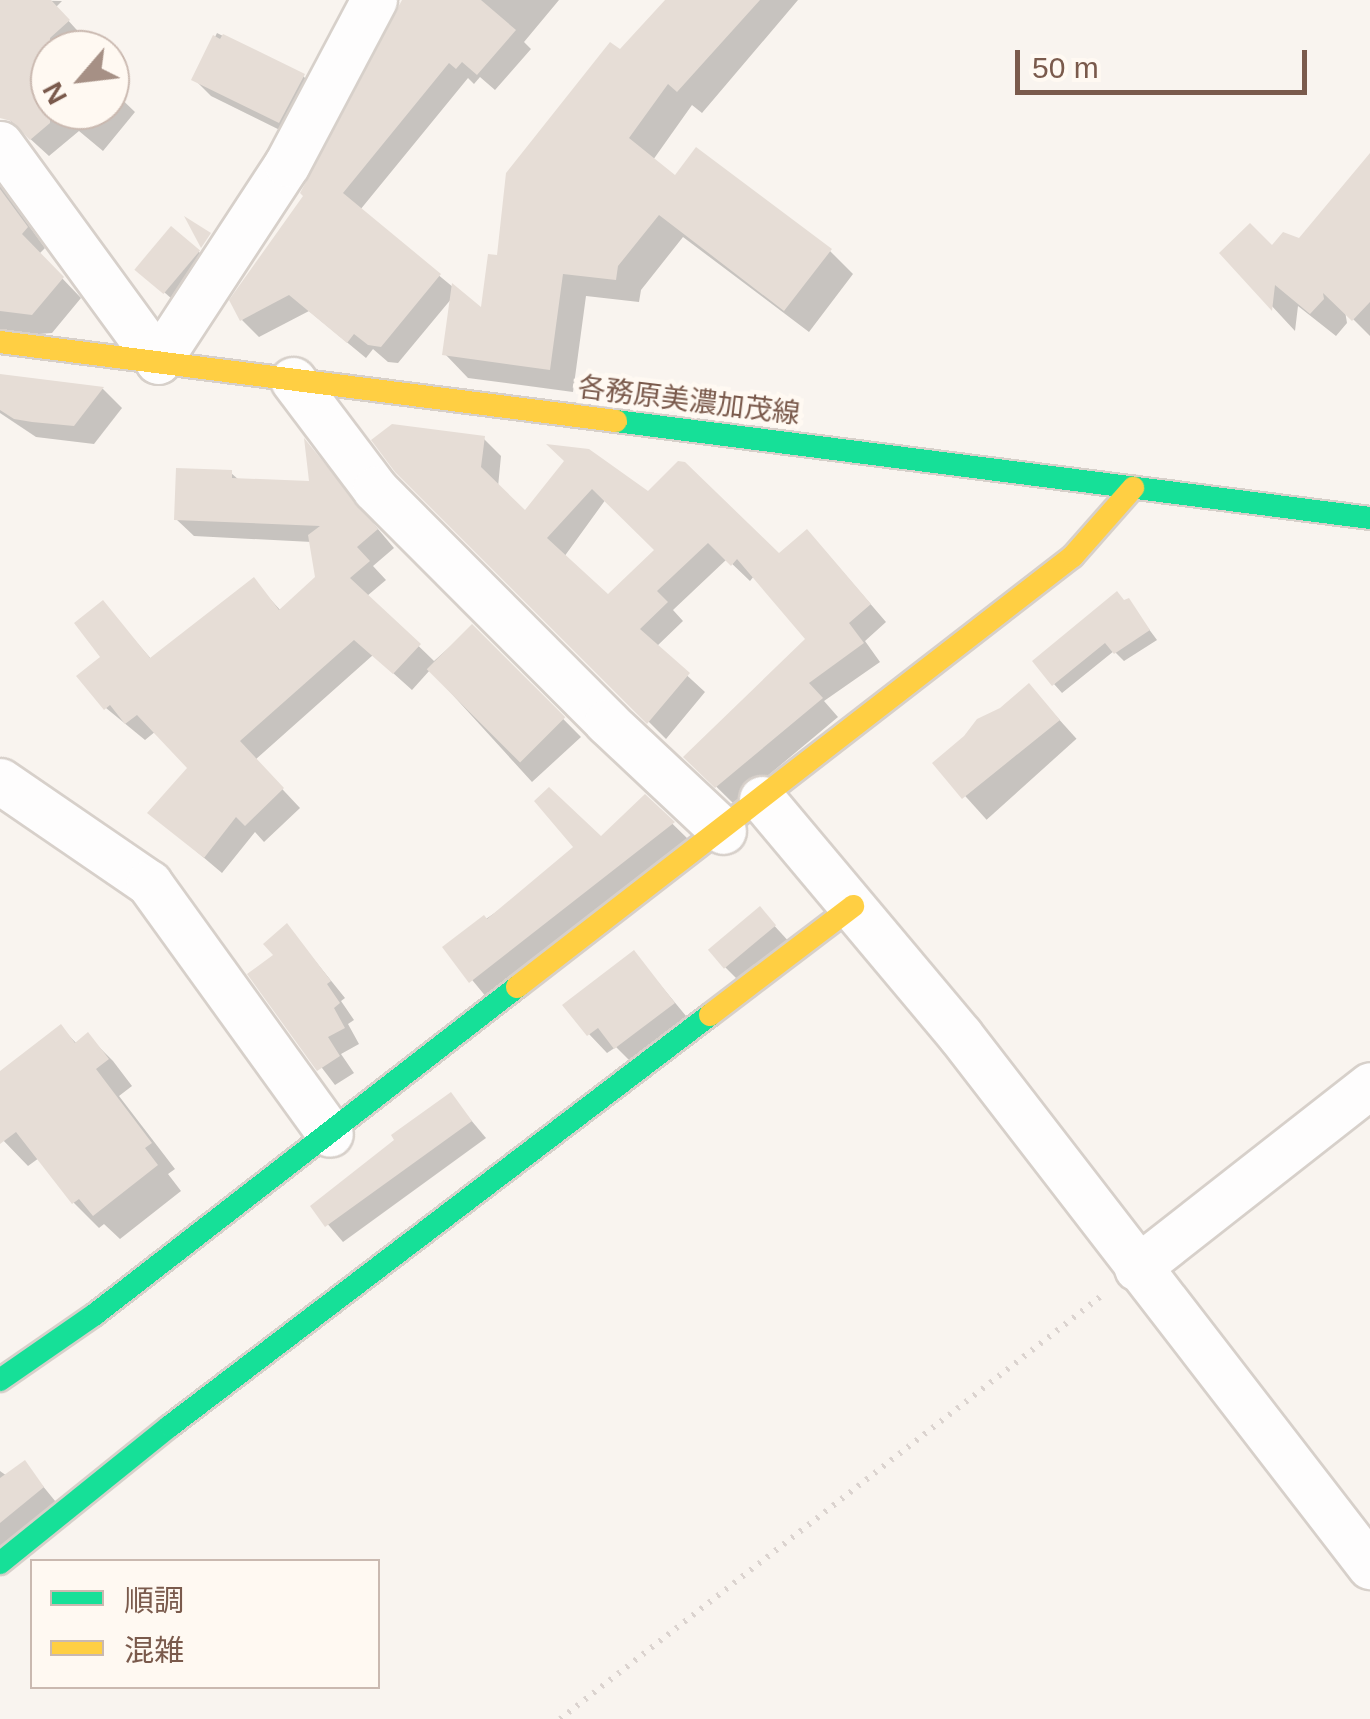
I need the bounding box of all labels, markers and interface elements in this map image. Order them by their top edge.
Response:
north arrow [30,30,130,130]
scale bar [1020,30,1312,92]
text: 50 m [1032,51,1099,84]
text: N [36,77,73,110]
street label: 各務原美濃加茂線 [576,371,802,431]
legend [30,1559,380,1689]
text: 順調 [124,1584,184,1617]
text: 混雑 [124,1634,184,1667]

